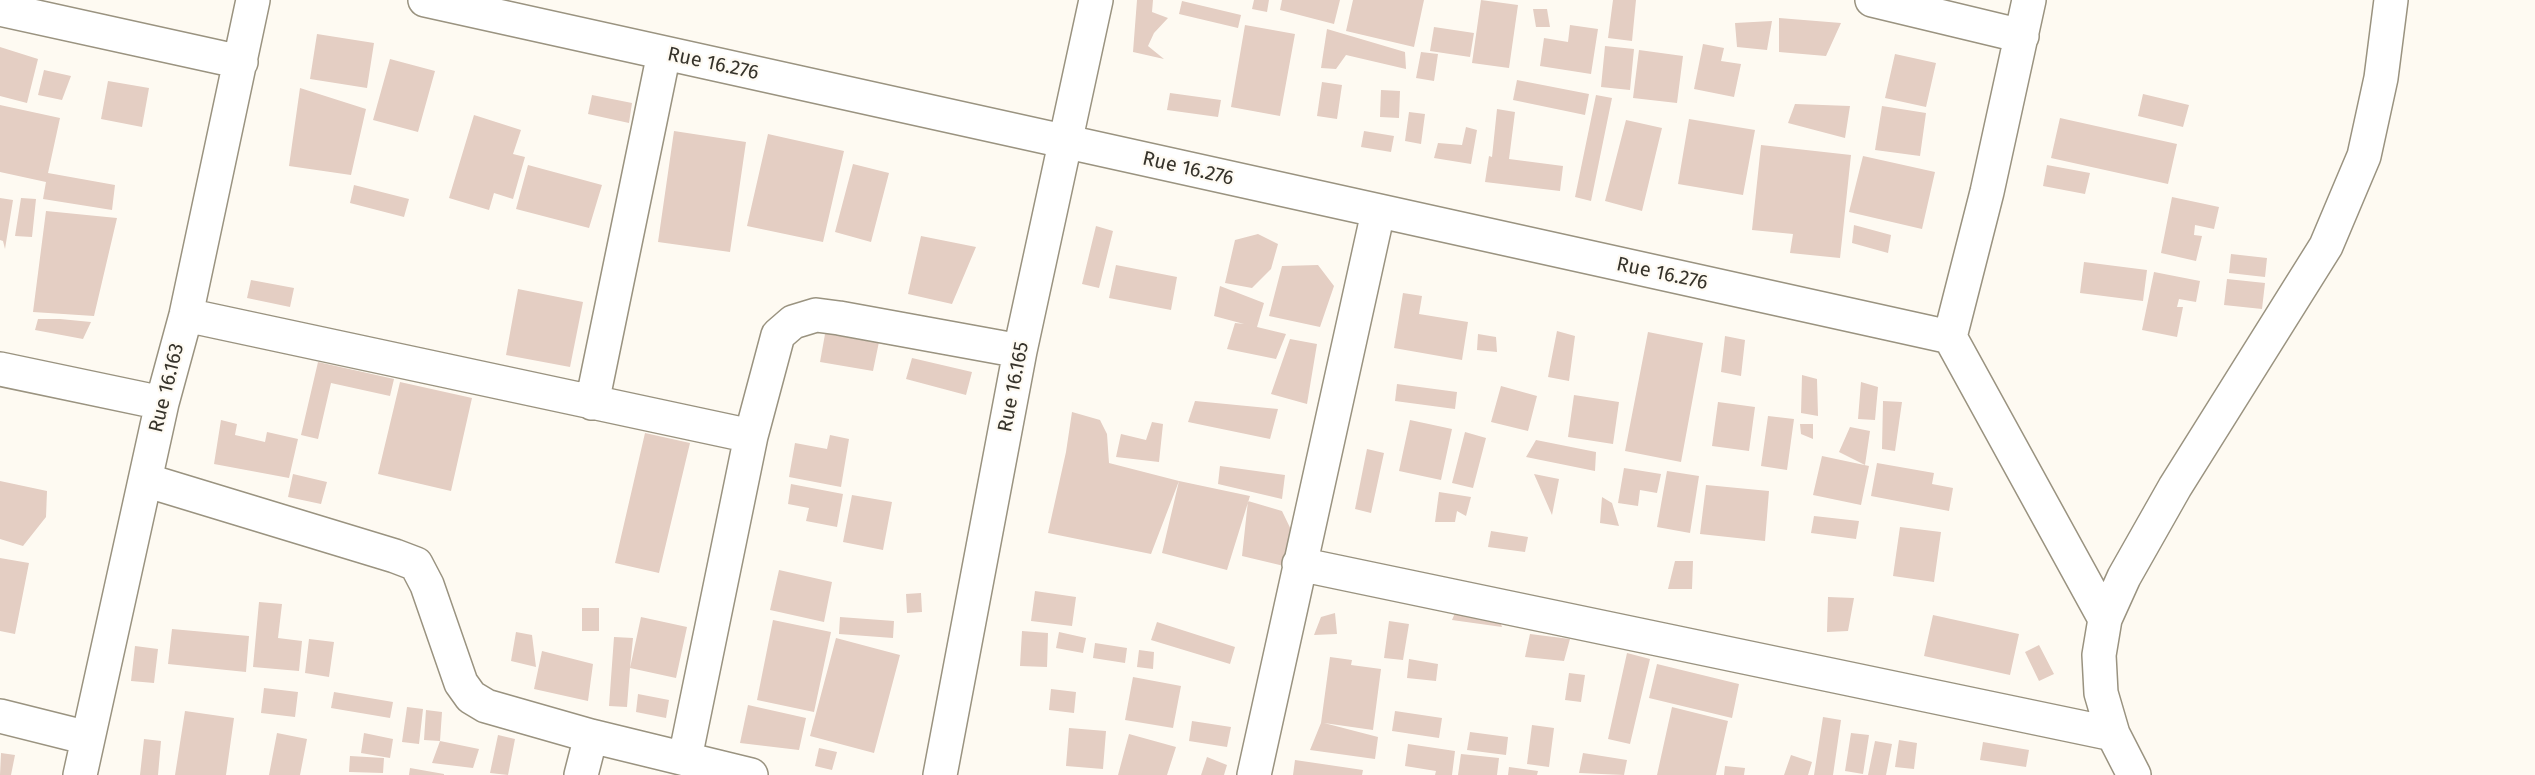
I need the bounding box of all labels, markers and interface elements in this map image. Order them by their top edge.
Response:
street label: Rue 16.276 [665,43,761,85]
street label: Rue 16.276 [1140,147,1236,191]
street label: Rue 16.276 [1614,253,1710,295]
street label: Rue 16.165 [994,340,1034,434]
street label: Rue 16.163 [144,341,190,435]

